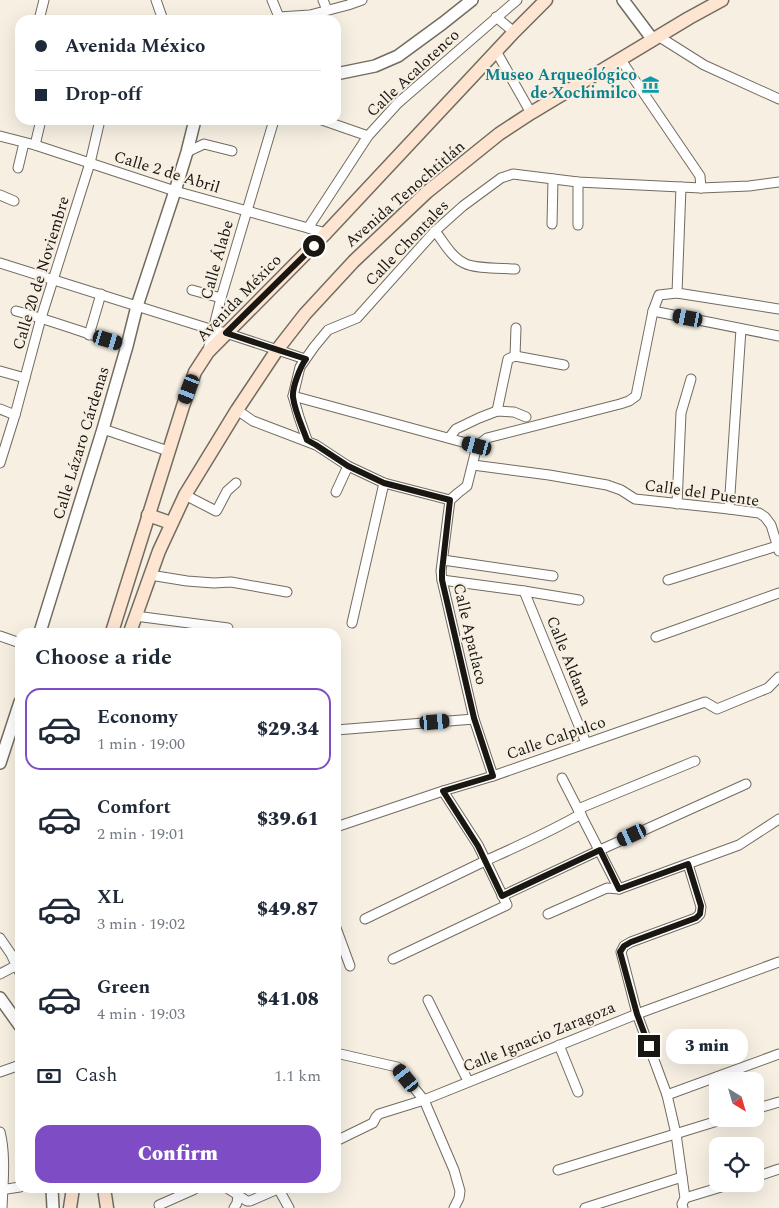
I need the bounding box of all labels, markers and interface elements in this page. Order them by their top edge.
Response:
street label: Calle Acalotenco [361,23,465,123]
text: Avenida México [65,32,205,61]
place label: Museo Arqueológico de Xochimilco [485,63,637,105]
museum icon: Museo Arqueológico de Xochimilco [641,74,661,94]
text: Drop-off [65,80,142,109]
street label: Avenida Tenochtitlán [339,135,471,253]
street label: Calle 2 de Abril [111,144,223,200]
street label: Calle 20 de Noviembre [6,193,76,353]
street label: Calle Chontales [359,194,455,292]
street label: Calle Álabe [194,217,240,303]
route start [303,235,325,257]
street label: Avenida México [191,249,287,347]
car [671,308,704,328]
car [91,328,124,352]
street label: Calle Lázaro Cárdenas [46,363,116,523]
car [176,372,201,406]
car [460,435,493,457]
street label: Calle del Puente [643,473,761,513]
street label: Calle Apatlaco [447,581,493,687]
street label: Calle Aldama [540,612,598,710]
text: Choose a ride [35,641,172,674]
text: Economy [97,703,178,732]
icon: car [37,707,82,752]
street label: Calle Calpulco [503,710,609,766]
car [419,713,450,731]
text: $29.34 [257,715,319,744]
text: 1 min · 19:00 [97,732,185,756]
text: Comfort [97,793,171,822]
icon: car [37,797,82,842]
text: $39.61 [257,805,319,834]
text: 2 min · 19:01 [97,822,185,846]
car [615,822,648,848]
text: XL [97,883,124,912]
icon: car [37,887,82,932]
text: $49.87 [257,895,319,924]
text: 3 min · 19:02 [97,912,185,936]
text: Green [97,973,150,1002]
icon: car [37,977,82,1022]
text: $41.08 [257,985,319,1014]
street label: Calle Ignacio Zaragoza [459,995,619,1079]
text: 4 min · 19:03 [97,1002,185,1026]
callout: 3 min [666,1028,749,1064]
text: 3 min [685,1034,729,1058]
route end [638,1035,660,1057]
text: Cash [75,1061,117,1090]
icon: cash [35,1062,63,1090]
car [390,1062,421,1094]
text: 1.1 km [274,1064,321,1088]
north arrow [709,1072,764,1128]
map controls [709,1072,764,1192]
button: Confirm [35,1125,321,1183]
button: locate [709,1137,764,1192]

